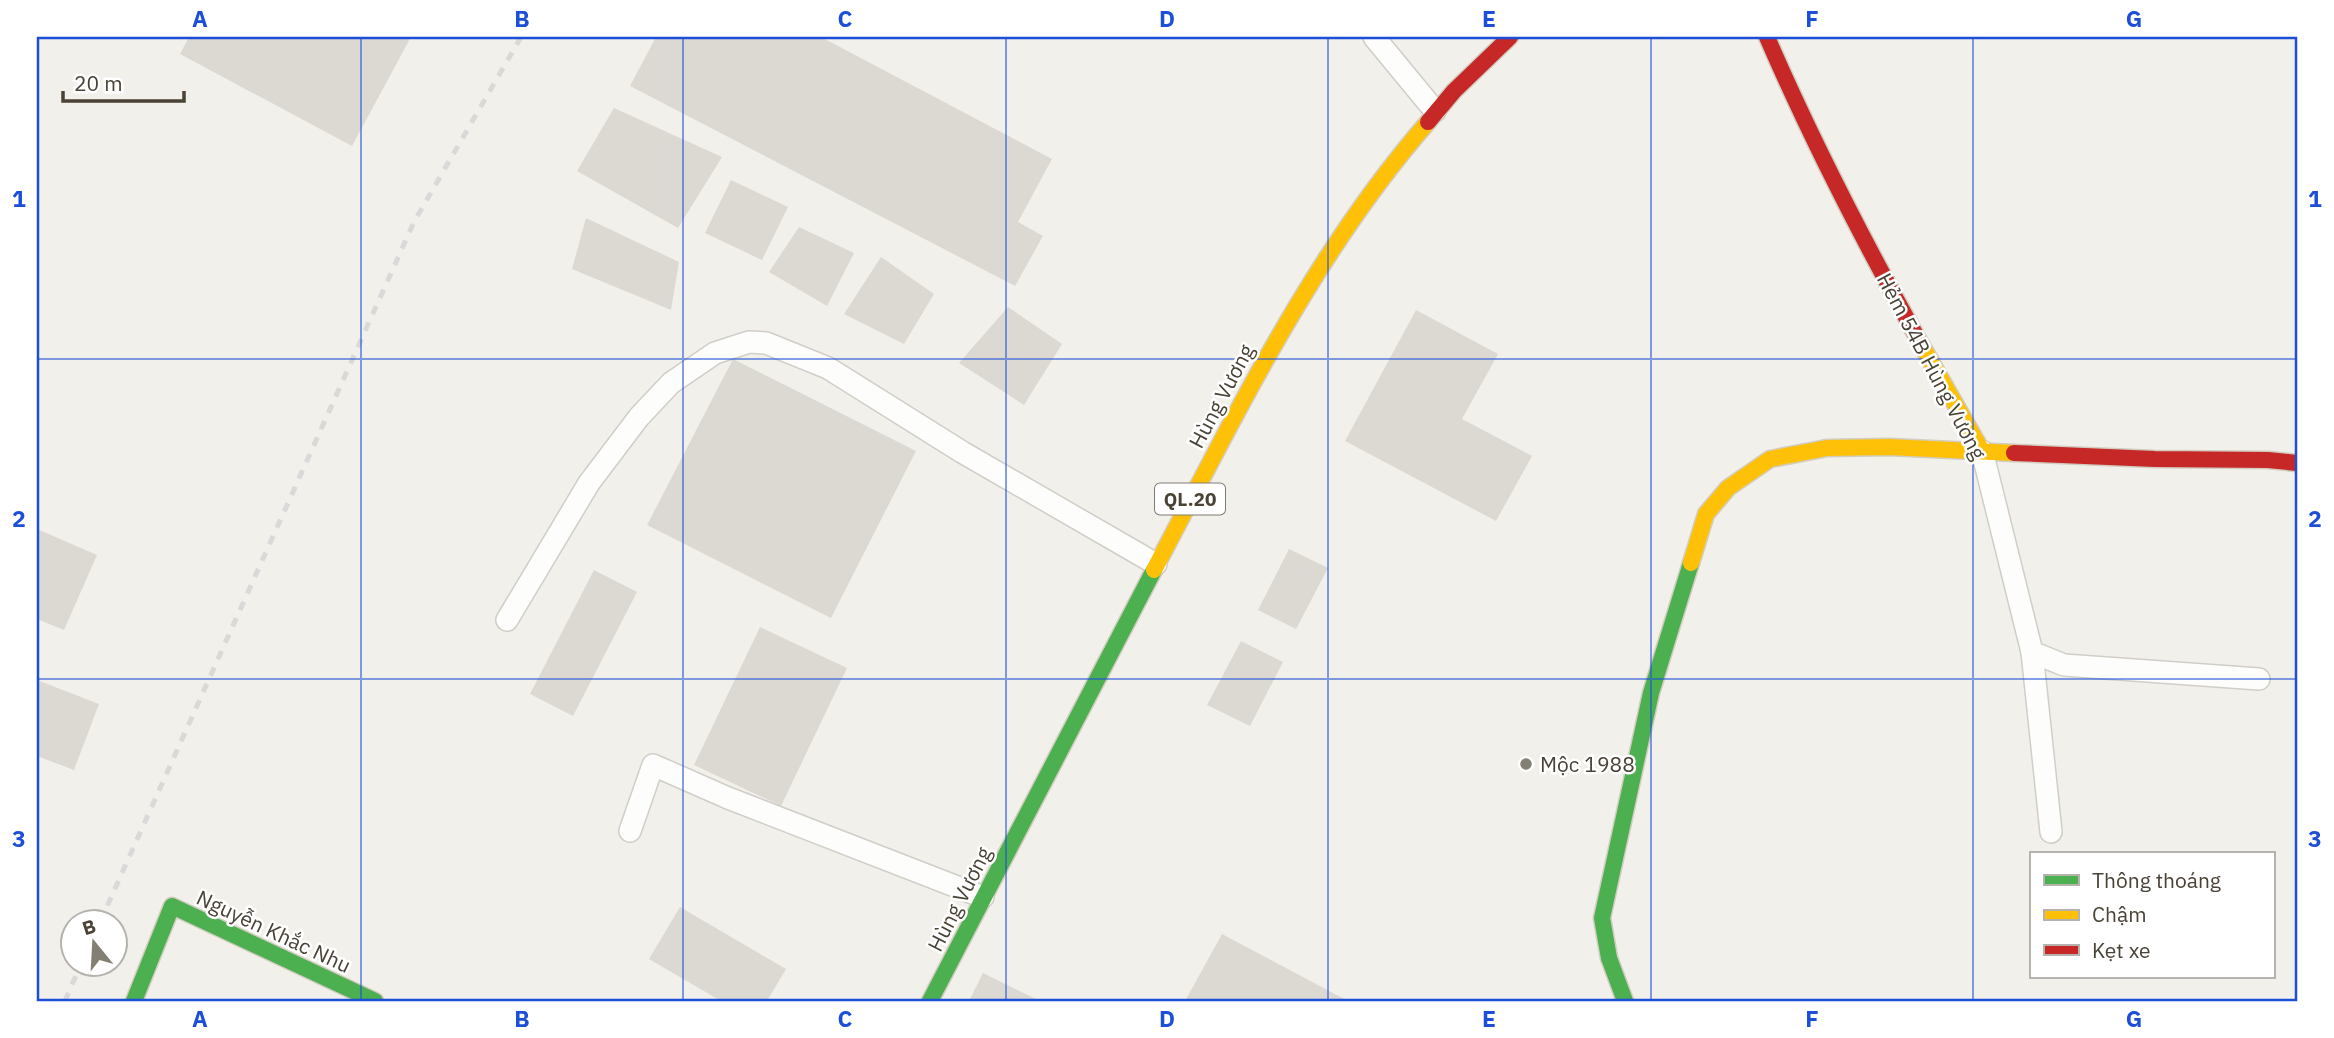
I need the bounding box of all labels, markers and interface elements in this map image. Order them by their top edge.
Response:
text: A [192,3,208,33]
text: B [514,3,530,33]
text: C [838,3,853,33]
text: D [1159,3,1175,33]
text: E [1482,3,1496,33]
text: F [1805,3,1819,33]
text: G [2126,3,2142,33]
scale bar [63,60,184,104]
text: 20 m [74,69,123,97]
text: 1 [12,183,26,213]
text: 1 [2308,183,2322,213]
street label: Hẻm 54B Hùng Vương [1871,268,1993,464]
street label: Hùng Vương [1182,339,1260,453]
road number: QL.20 [1155,484,1225,514]
text: 2 [12,503,26,533]
text: 2 [2308,503,2322,533]
place label: Mộc 1988 [1540,750,1635,778]
marker: Mộc 1988 [1518,756,1534,772]
text: 3 [12,823,26,853]
text: 3 [2308,823,2322,853]
street label: Hùng Vương [921,842,997,956]
legend [2030,852,2274,978]
text: Thông thoáng [2092,866,2221,894]
street label: Nguyễn Khắc Nhu [192,883,356,979]
text: Chậm [2092,900,2147,928]
north arrow [60,908,130,978]
text: B [79,913,98,940]
text: Kẹt xe [2092,936,2151,964]
text: A [192,1003,208,1033]
text: B [514,1003,530,1033]
text: C [838,1003,853,1033]
text: D [1159,1003,1175,1033]
text: E [1482,1003,1496,1033]
text: F [1805,1003,1819,1033]
text: G [2126,1003,2142,1033]

